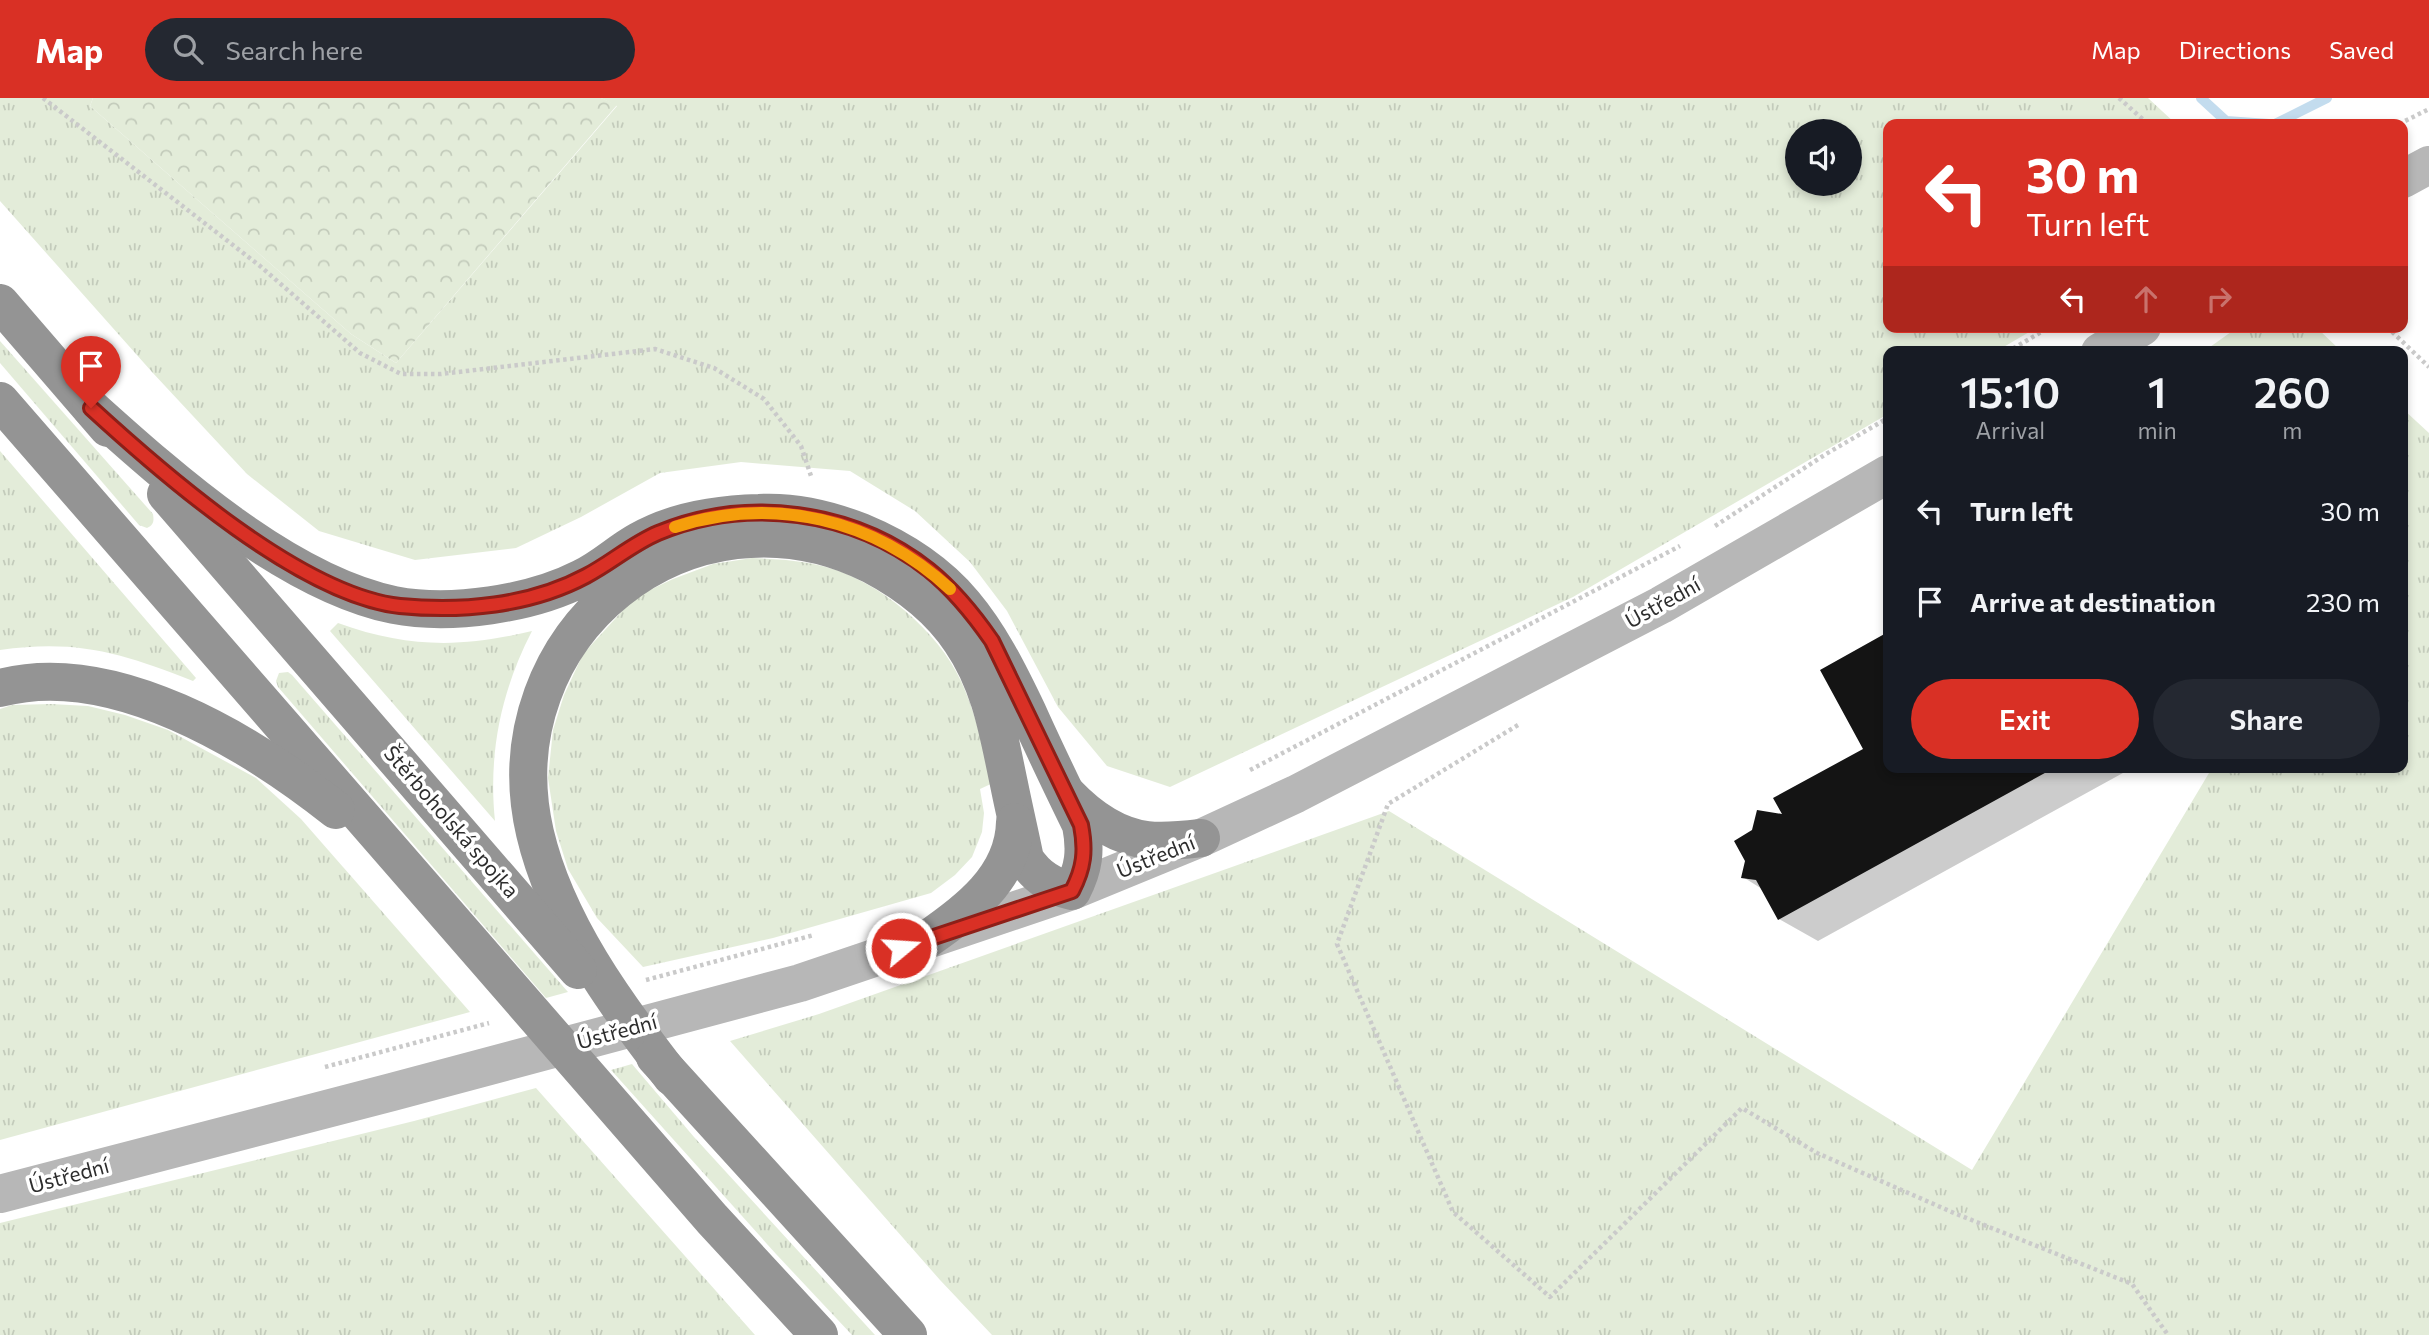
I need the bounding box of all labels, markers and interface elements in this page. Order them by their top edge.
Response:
search box [145,18,635,81]
text: Map [35,29,103,70]
icon: search [169,30,207,68]
text: Search here [225,34,363,65]
text: Map [2091,35,2141,64]
text: Directions [2179,35,2291,64]
text: Saved [2329,35,2394,64]
map controls [1785,119,1862,196]
button: sound [1785,119,1862,196]
text: 30 m [2026,143,2139,203]
icon: left [1911,147,2002,238]
text: Turn left [2026,203,2150,243]
icon: left [2054,280,2092,318]
icon: ahead [2127,280,2165,318]
icon: right [2200,280,2238,318]
pin [61,336,121,408]
icon: arrive [72,347,110,385]
text: 15:10 [1960,365,2060,417]
text: 1 [2148,365,2166,417]
text: 260 [2254,365,2331,417]
text: Arrival [1975,416,2045,444]
text: min [2138,416,2177,444]
text: m [2282,416,2302,444]
icon: left [1911,492,1949,530]
text: Turn left [1970,495,2073,526]
text: 30 m [2321,495,2380,526]
street label: Ústřední [1620,571,1705,633]
icon: arrive [1911,583,1949,621]
text: Arrive at destination [1970,586,2216,617]
text: 230 m [2306,586,2380,617]
button: Exit [1911,679,2139,759]
button: Share [2153,679,2380,759]
street label: Štěrboholská spojka [379,740,525,902]
street label: Ústřední [1113,828,1199,883]
position arrow [864,911,938,985]
street label: Ústřední [574,1008,660,1053]
street label: Ústřední [26,1152,112,1197]

